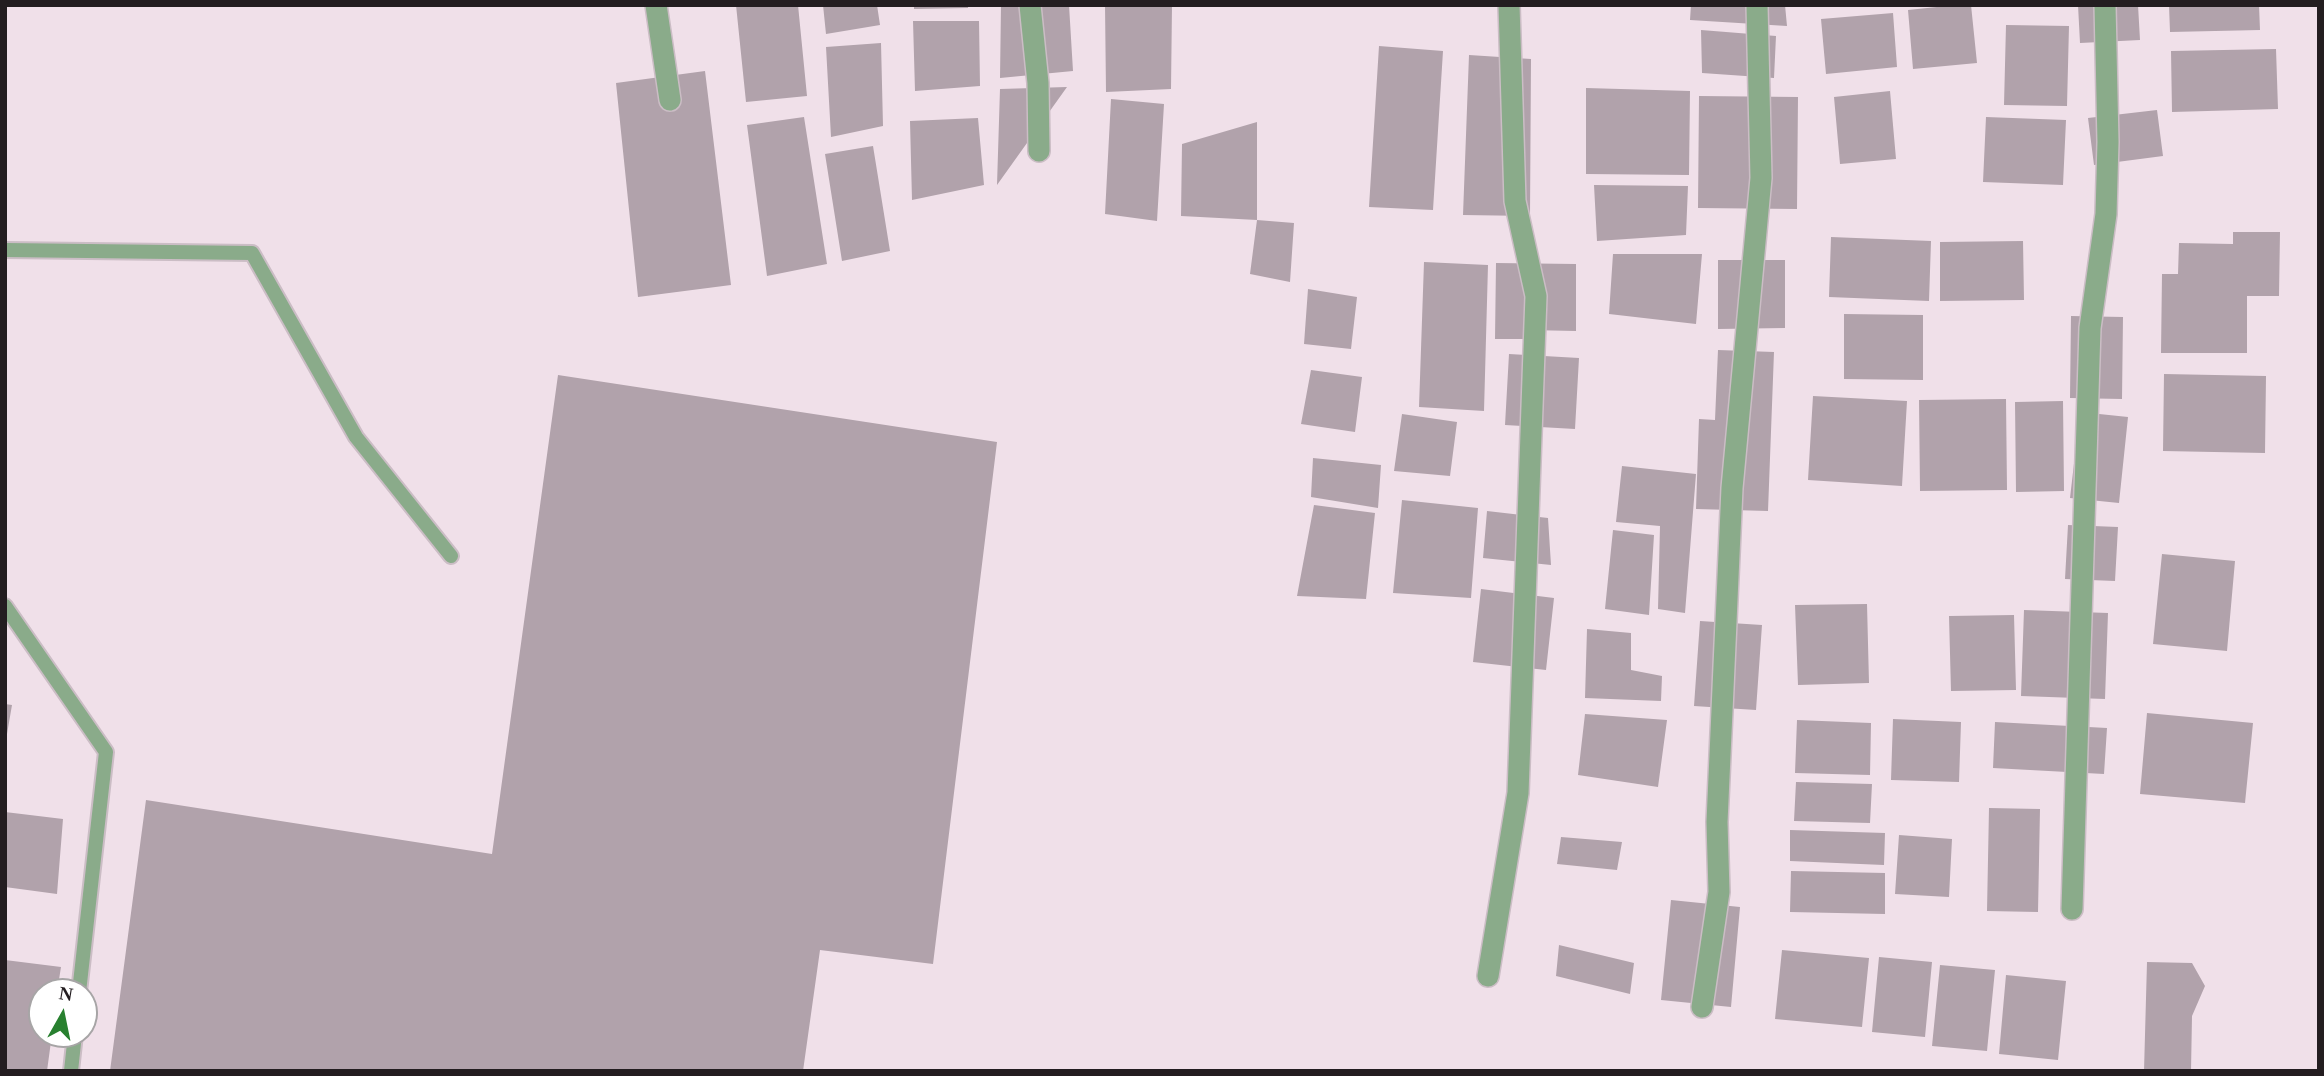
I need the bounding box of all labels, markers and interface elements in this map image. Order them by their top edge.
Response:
north arrow [28,978,98,1048]
text: N [58,982,74,1005]

